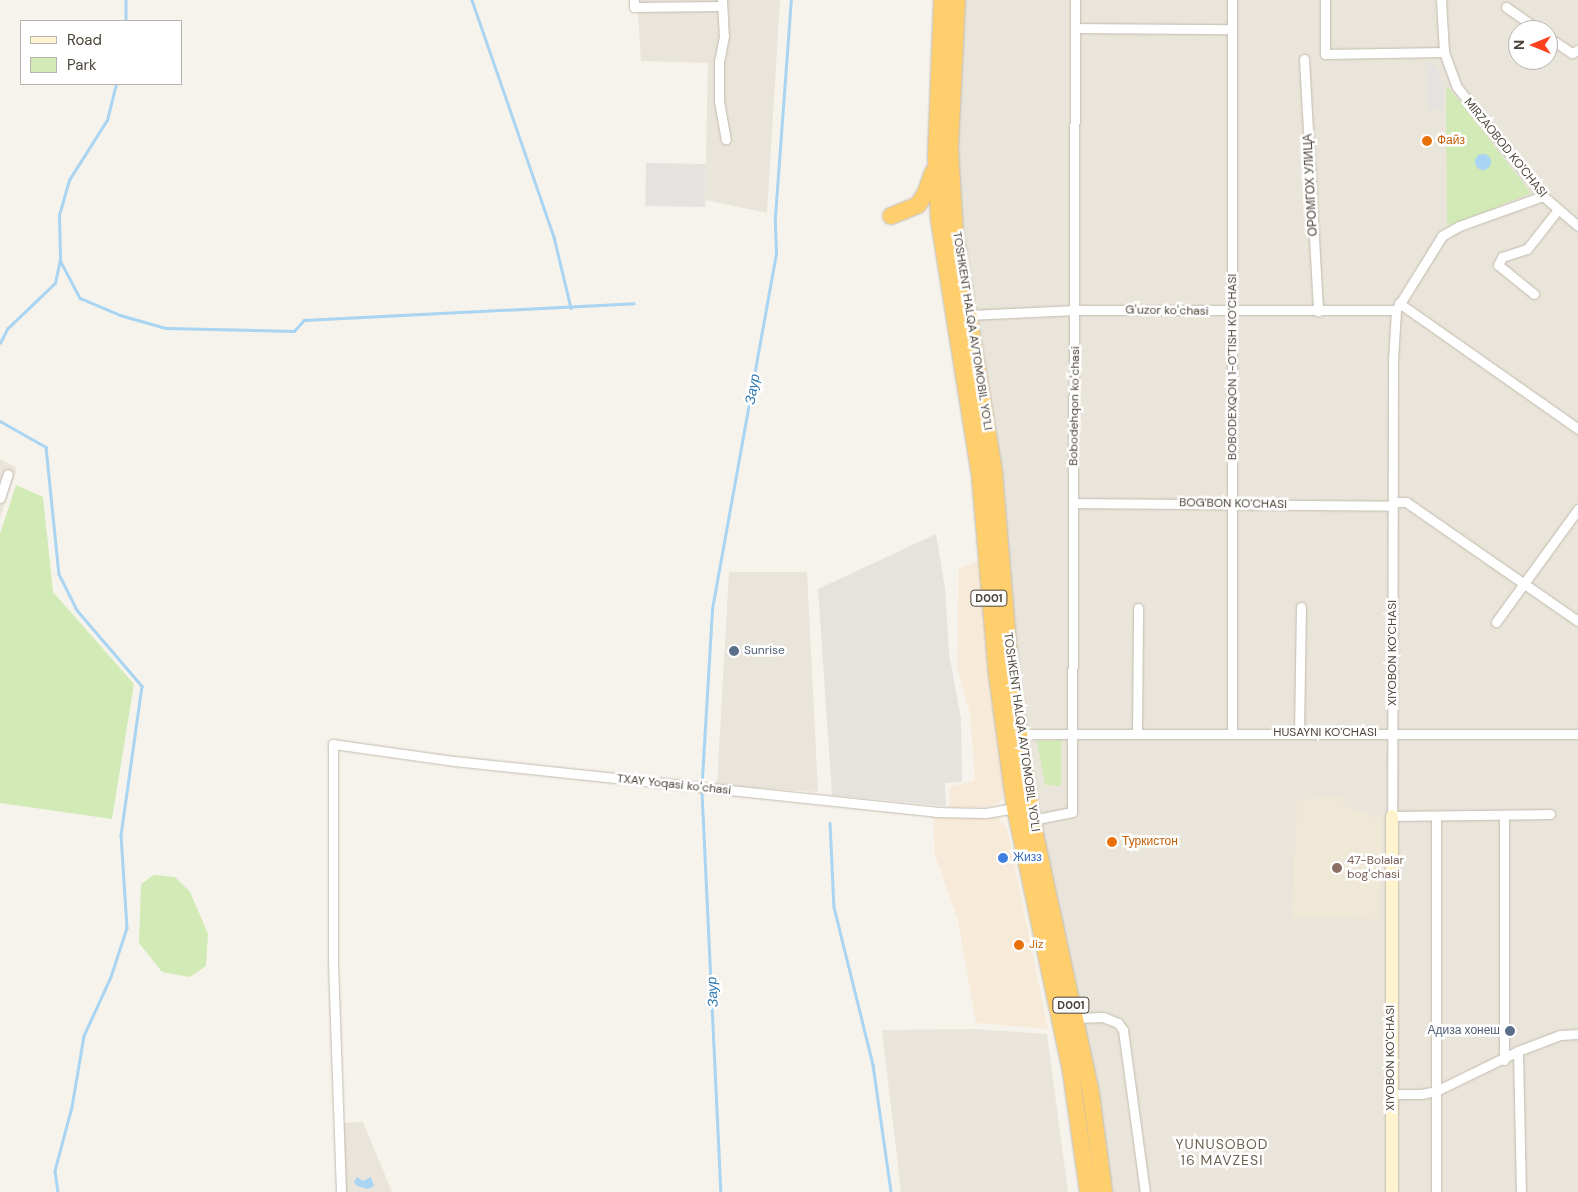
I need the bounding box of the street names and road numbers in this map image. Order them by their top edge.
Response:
street label: MIRZAOBOD KO'CHASI [1461,95,1549,201]
street label: ОРОМГОХ УЛИЦА [1301,133,1321,237]
street label: TOSHKENT HALQA AVTOMOBIL YO'LI [949,231,995,431]
street label: BOBODEXQON 1-O'TISH KO'CHASI [1226,274,1240,460]
street label: Gʻuzor koʻchasi [1125,303,1209,319]
street label: Bobodehqon koʻchasi [1067,346,1083,466]
street label: BOG'BON KO'CHASI [1179,496,1287,512]
road number: D001 [970,590,1008,606]
street label: XIYOBON KO'CHASI [1386,600,1400,706]
street label: TOSHKENT HALQA AVTOMOBIL YO'LI [1000,632,1042,832]
street label: HUSAYNI KO'CHASI [1273,726,1377,740]
street label: TXAY Yoqasi koʻchasi [616,772,732,798]
road number: D001 [1052,996,1090,1014]
street label: XIYOBON KO'CHASI [1384,1005,1398,1111]

